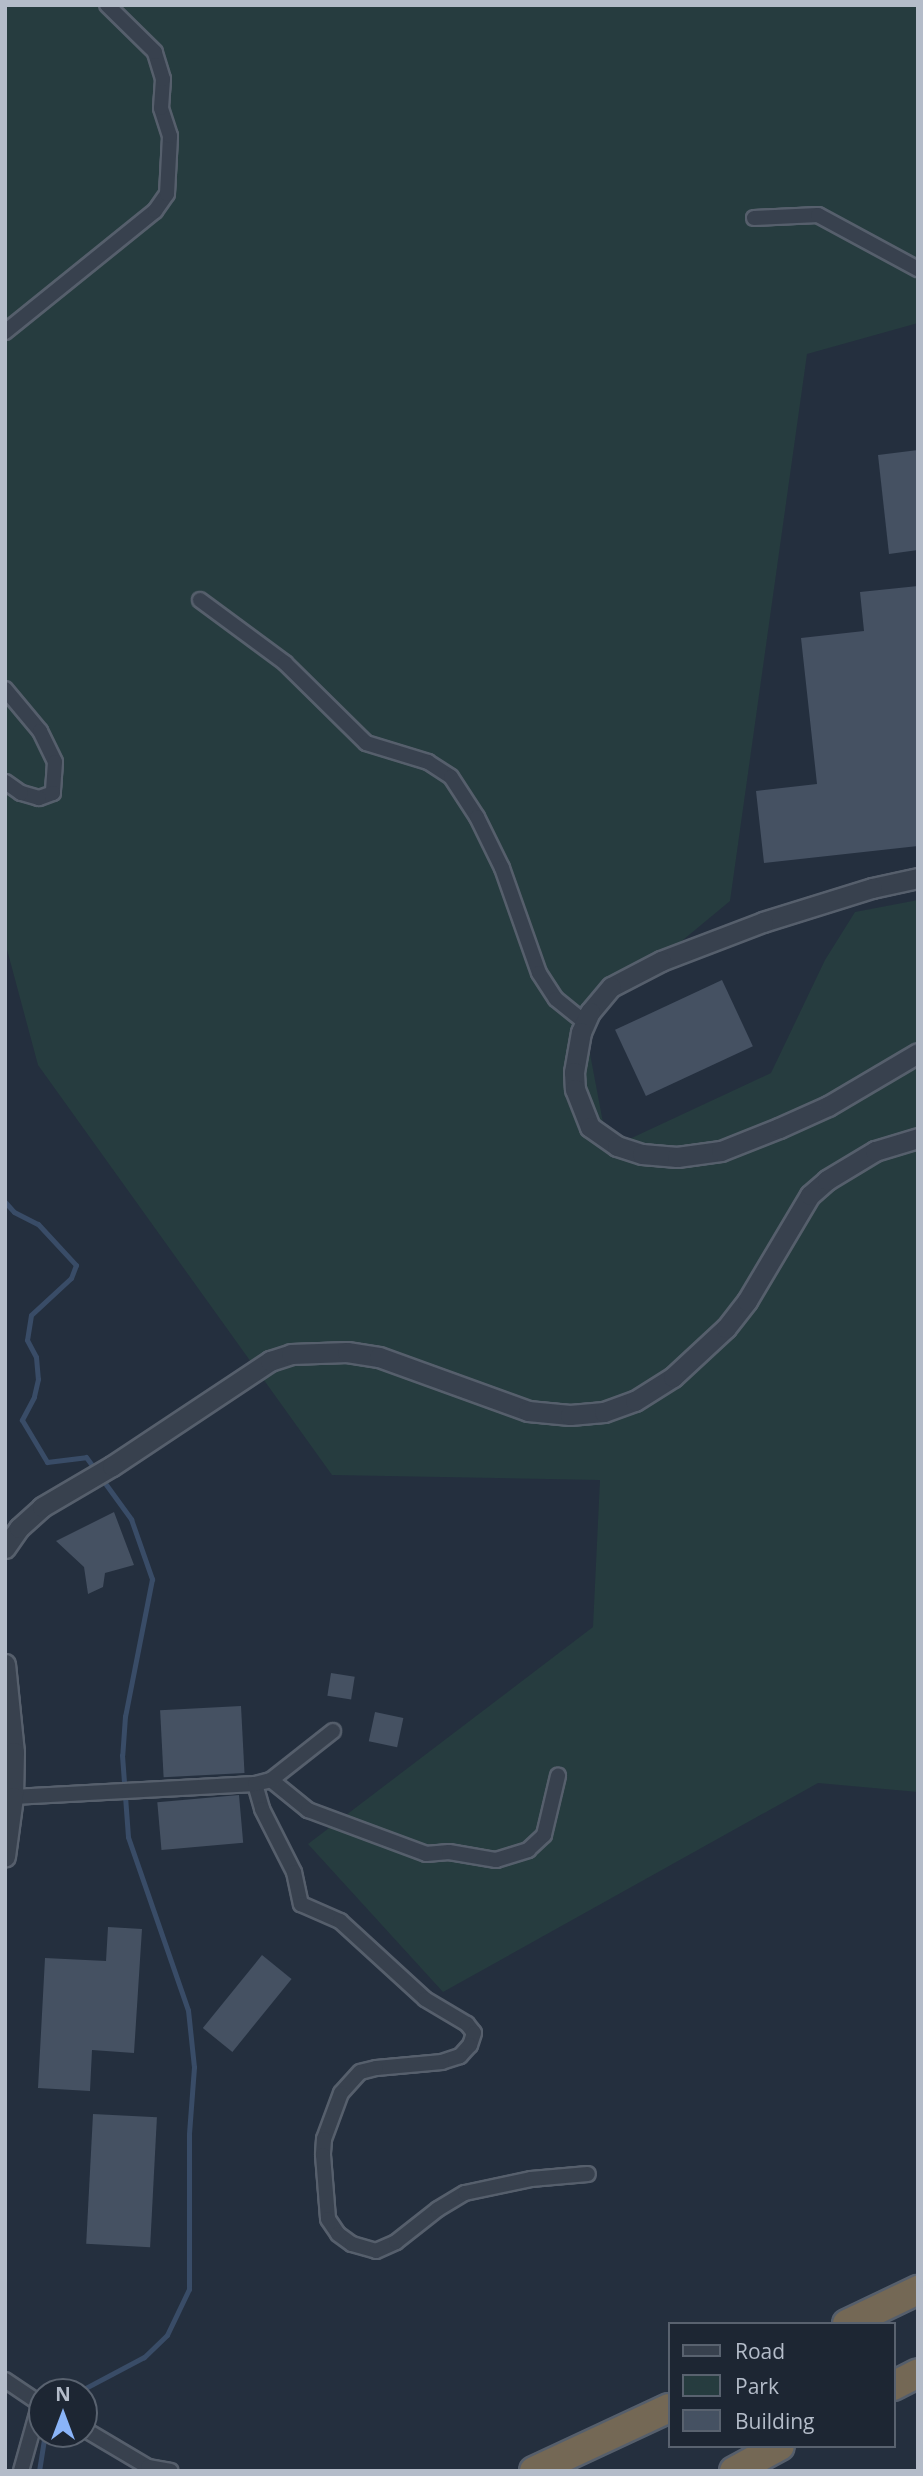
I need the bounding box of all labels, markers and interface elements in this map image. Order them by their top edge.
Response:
legend [668,2322,895,2448]
text: Road [735,2337,785,2365]
text: Park [735,2372,779,2400]
north arrow [28,2378,98,2448]
text: N [55,2381,71,2407]
text: Building [735,2407,814,2435]

